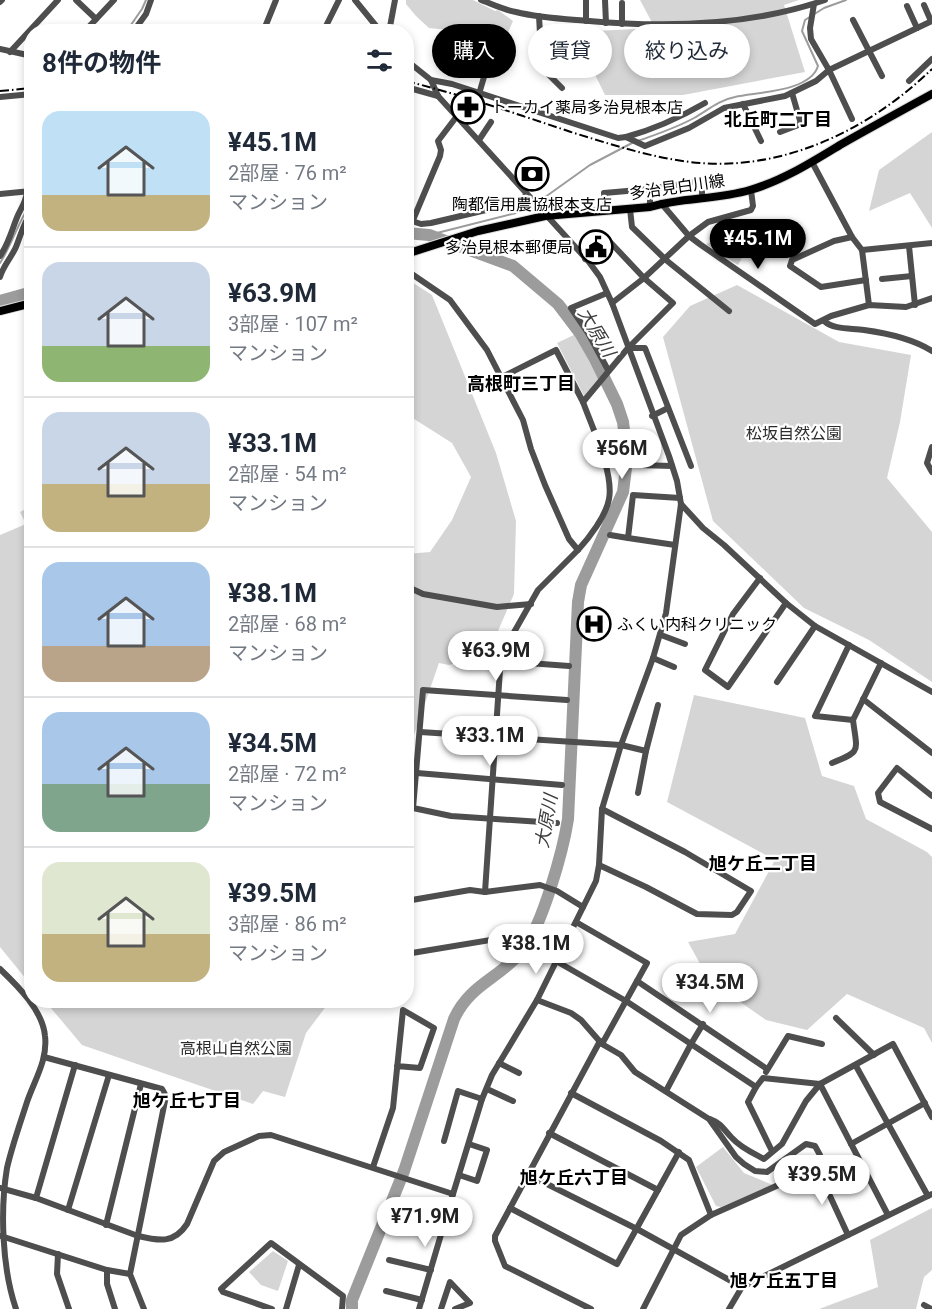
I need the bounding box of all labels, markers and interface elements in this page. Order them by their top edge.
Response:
chip: 購入 [432,24,516,78]
chip: 賃貸 [528,24,612,78]
chip: 絞り込み [624,24,750,78]
icon: filters [363,44,396,77]
text: 8件の物件 [42,48,161,78]
pharmacy icon: トーカイ薬局多治見根本店 [450,89,486,125]
place label: トーカイ薬局多治見根本店 [491,98,683,117]
district label: 北丘町二丁目 [724,109,832,130]
text: ¥45.1M [228,127,317,157]
icon: home [90,135,162,207]
bank icon: 陶都信用農協根本支店 [514,156,550,192]
text: 2部屋 · 76 m² [228,161,347,185]
street label: 多治見白川線 [628,171,726,203]
text: マンション [228,190,328,214]
place label: 陶都信用農協根本支店 [452,195,612,214]
pin: ¥45.1M [709,219,807,270]
text: ¥45.1M [724,226,792,250]
public building icon: 多治見根本郵便局 [578,229,614,265]
place label: 多治見根本郵便局 [445,238,573,257]
text: ¥63.9M [228,278,317,308]
icon: home [90,286,162,358]
water label: 大原川 [574,303,621,362]
text: 3部屋 · 107 m² [228,312,358,336]
text: マンション [228,341,328,365]
district label: 高根町三丁目 [467,373,575,394]
park label: 松坂自然公園 [746,424,842,443]
text: ¥33.1M [228,428,317,458]
pin: ¥56M [586,429,658,480]
icon: home [90,436,162,508]
text: ¥56M [596,436,648,460]
text: 2部屋 · 54 m² [228,462,347,486]
text: マンション [228,491,328,515]
text: ¥38.1M [228,578,317,608]
icon: home [90,586,162,658]
hospital icon: ふくい内科クリニック [576,606,612,642]
text: 2部屋 · 68 m² [228,612,347,636]
place label: ふくい内科クリニック [617,615,777,634]
pin: ¥63.9M [447,631,545,682]
text: ¥63.9M [462,638,530,662]
text: マンション [228,641,328,665]
pin: ¥33.1M [441,716,539,767]
text: ¥33.1M [456,723,524,747]
text: ¥34.5M [228,728,317,758]
icon: home [90,736,162,808]
text: 2部屋 · 72 m² [228,762,347,786]
text: マンション [228,791,328,815]
water label: 大原川 [531,791,561,849]
district label: 旭ケ丘二丁目 [709,853,817,874]
text: ¥39.5M [228,878,317,908]
icon: home [90,886,162,958]
text: 3部屋 · 86 m² [228,912,347,936]
pin: ¥38.1M [487,924,585,975]
text: ¥38.1M [502,931,570,955]
text: マンション [228,941,328,965]
pin: ¥34.5M [661,963,759,1014]
text: ¥34.5M [676,970,744,994]
park label: 高根山自然公園 [180,1039,292,1058]
district label: 旭ケ丘七丁目 [133,1090,241,1111]
pin: ¥39.5M [773,1155,871,1206]
text: ¥39.5M [788,1162,856,1186]
district label: 旭ケ丘六丁目 [520,1167,628,1188]
pin: ¥71.9M [376,1197,474,1248]
text: ¥71.9M [391,1204,459,1228]
district label: 旭ケ丘五丁目 [730,1270,838,1291]

